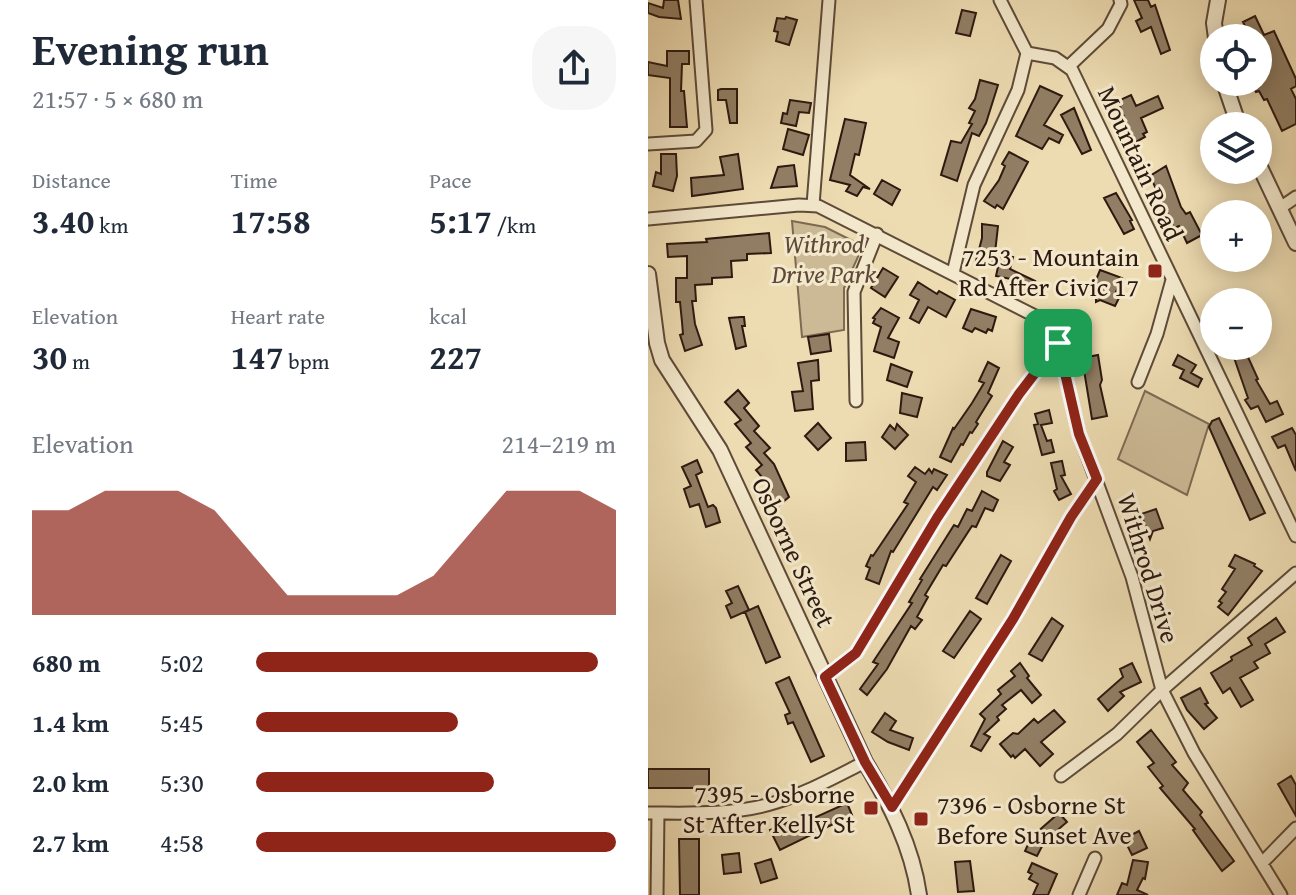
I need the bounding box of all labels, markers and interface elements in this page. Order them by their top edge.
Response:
text: Evening run [32,17,269,81]
map controls [1200,24,1272,360]
button: locate [1200,24,1272,96]
button: share [532,26,616,110]
text: 21:57 · 5 × 680 m [32,79,203,118]
street label: Mountain Road [1088,79,1194,247]
button: layers [1200,112,1272,184]
text: Distance [32,164,111,196]
text: Time [231,164,277,196]
text: Pace [429,164,472,196]
text: 3.40 [32,196,94,245]
text: 17:58 [231,196,311,245]
text: 5:17 [429,196,492,245]
button: + [1200,200,1272,272]
text: km [94,209,128,241]
text: /km [492,209,536,241]
park label: Withrod Drive Park [771,224,876,293]
place label: 7253 - Mountain Rd After Civic 17 [959,237,1139,306]
marker: 7253 - Mountain Rd After Civic 17 [1146,262,1164,280]
button: − [1200,288,1272,360]
text: Elevation [32,300,118,332]
text: Heart rate [231,300,325,332]
text: kcal [429,300,467,332]
pin [1024,309,1092,377]
icon: arrive [1036,321,1080,365]
text: 30 [32,332,67,381]
text: 147 [231,332,284,381]
text: 227 [429,332,482,381]
text: m [67,345,90,377]
text: bpm [284,345,330,377]
text: Elevation [32,424,134,463]
text: 214–219 m [502,424,616,463]
street label: Osborne Street [742,470,846,634]
street label: Withrod Drive [1108,488,1190,648]
text: 680 m [32,643,100,682]
text: 5:02 [160,643,204,682]
text: 1.4 km [32,703,109,742]
text: 5:45 [160,703,204,742]
text: 2.0 km [32,763,109,802]
text: 5:30 [160,763,204,802]
place label: 7395 - Osborne St After Kelly St [683,774,855,843]
place label: 7396 - Osborne St Before Sunset Ave [937,785,1132,854]
marker: 7395 - Osborne St After Kelly St [862,799,880,817]
marker: 7396 - Osborne St Before Sunset Ave [912,810,930,828]
text: 2.7 km [32,823,109,862]
text: 4:58 [160,823,204,862]

